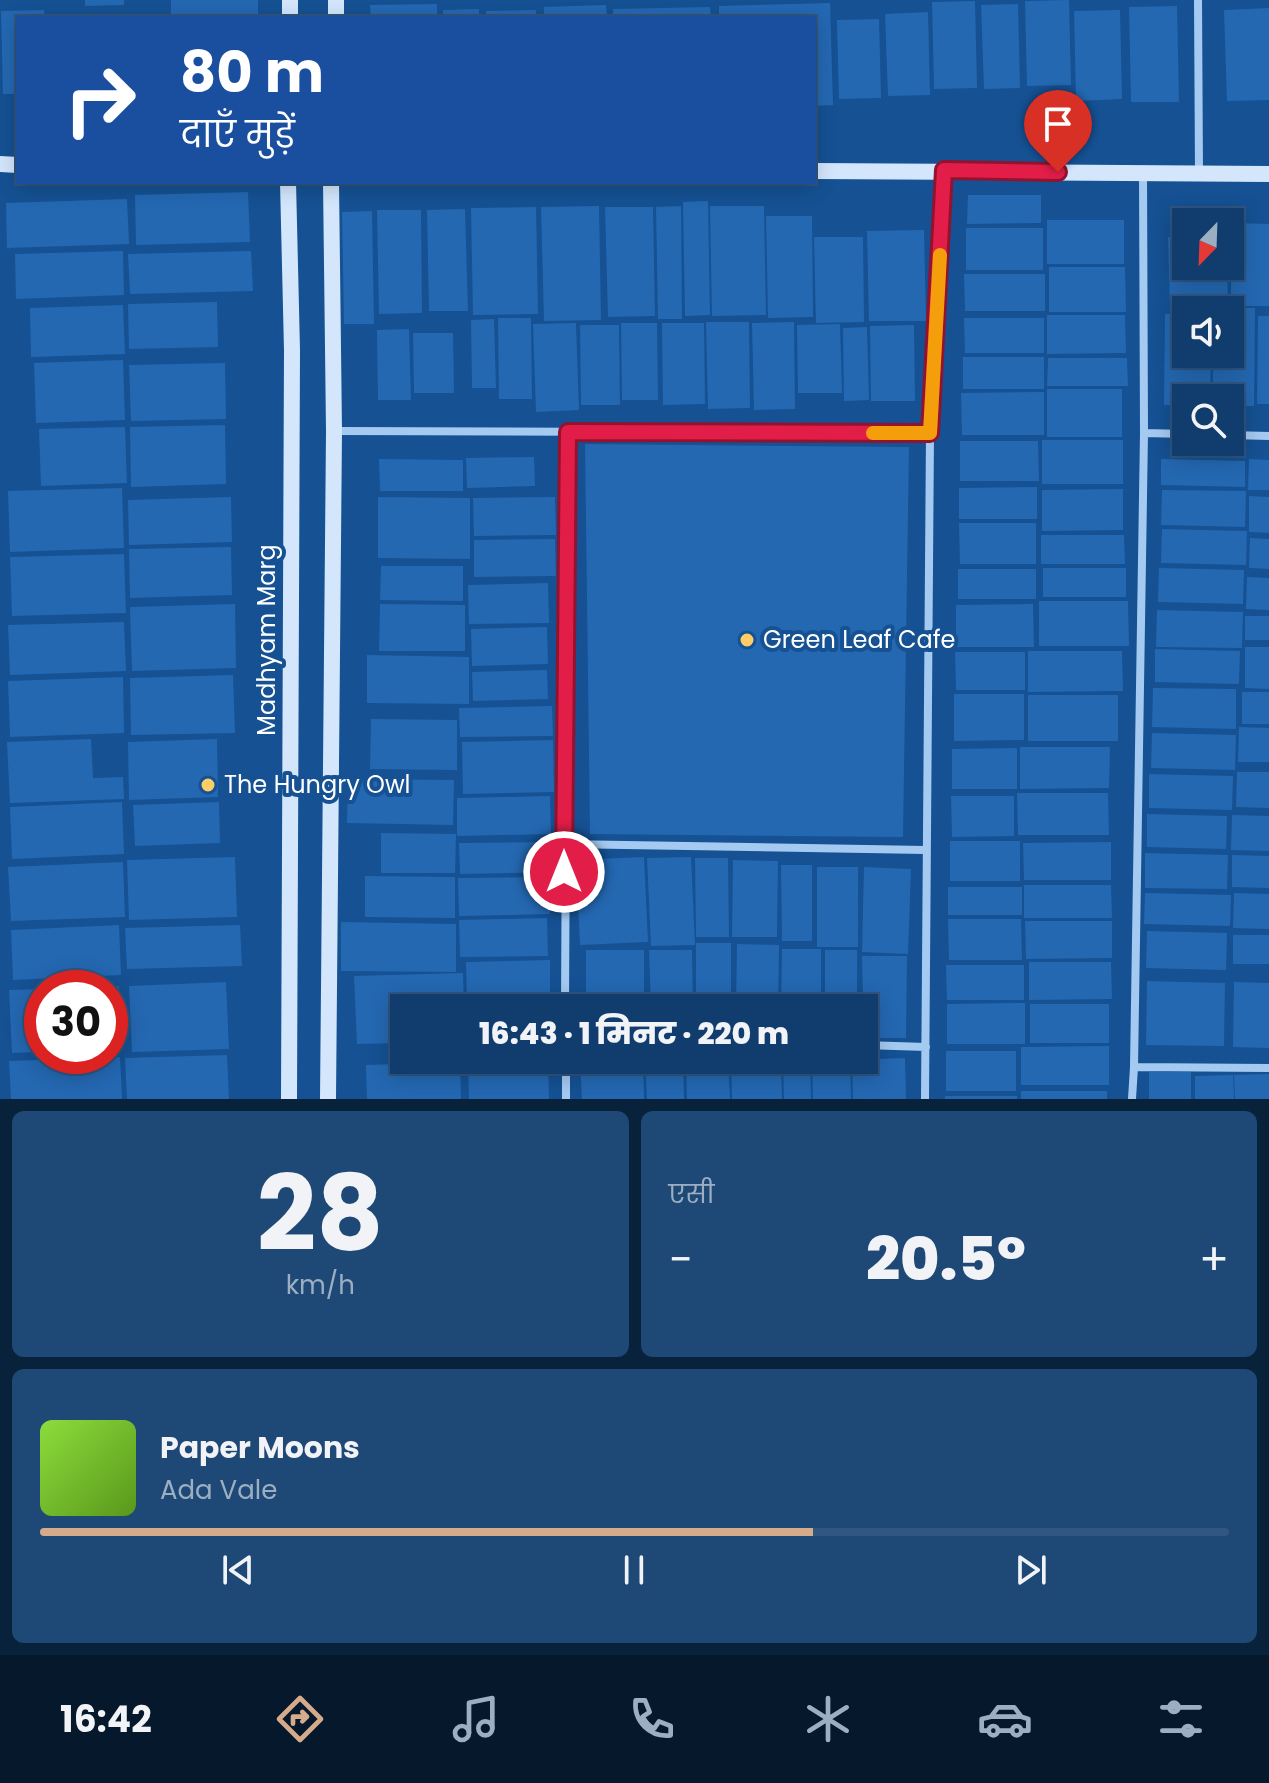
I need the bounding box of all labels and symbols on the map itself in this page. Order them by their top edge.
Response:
pin [1024,90,1092,172]
north arrow [1172,208,1244,280]
street label: Madhyam Marg [250,544,283,736]
place label: Green Leaf Cafe [763,623,955,656]
marker: Green Leaf Cafe [738,631,756,649]
place label: The Hungry Owl [224,768,411,801]
marker: The Hungry Owl [199,776,217,794]
position arrow [522,830,606,914]
speed limit sign: 30 [24,970,128,1074]

